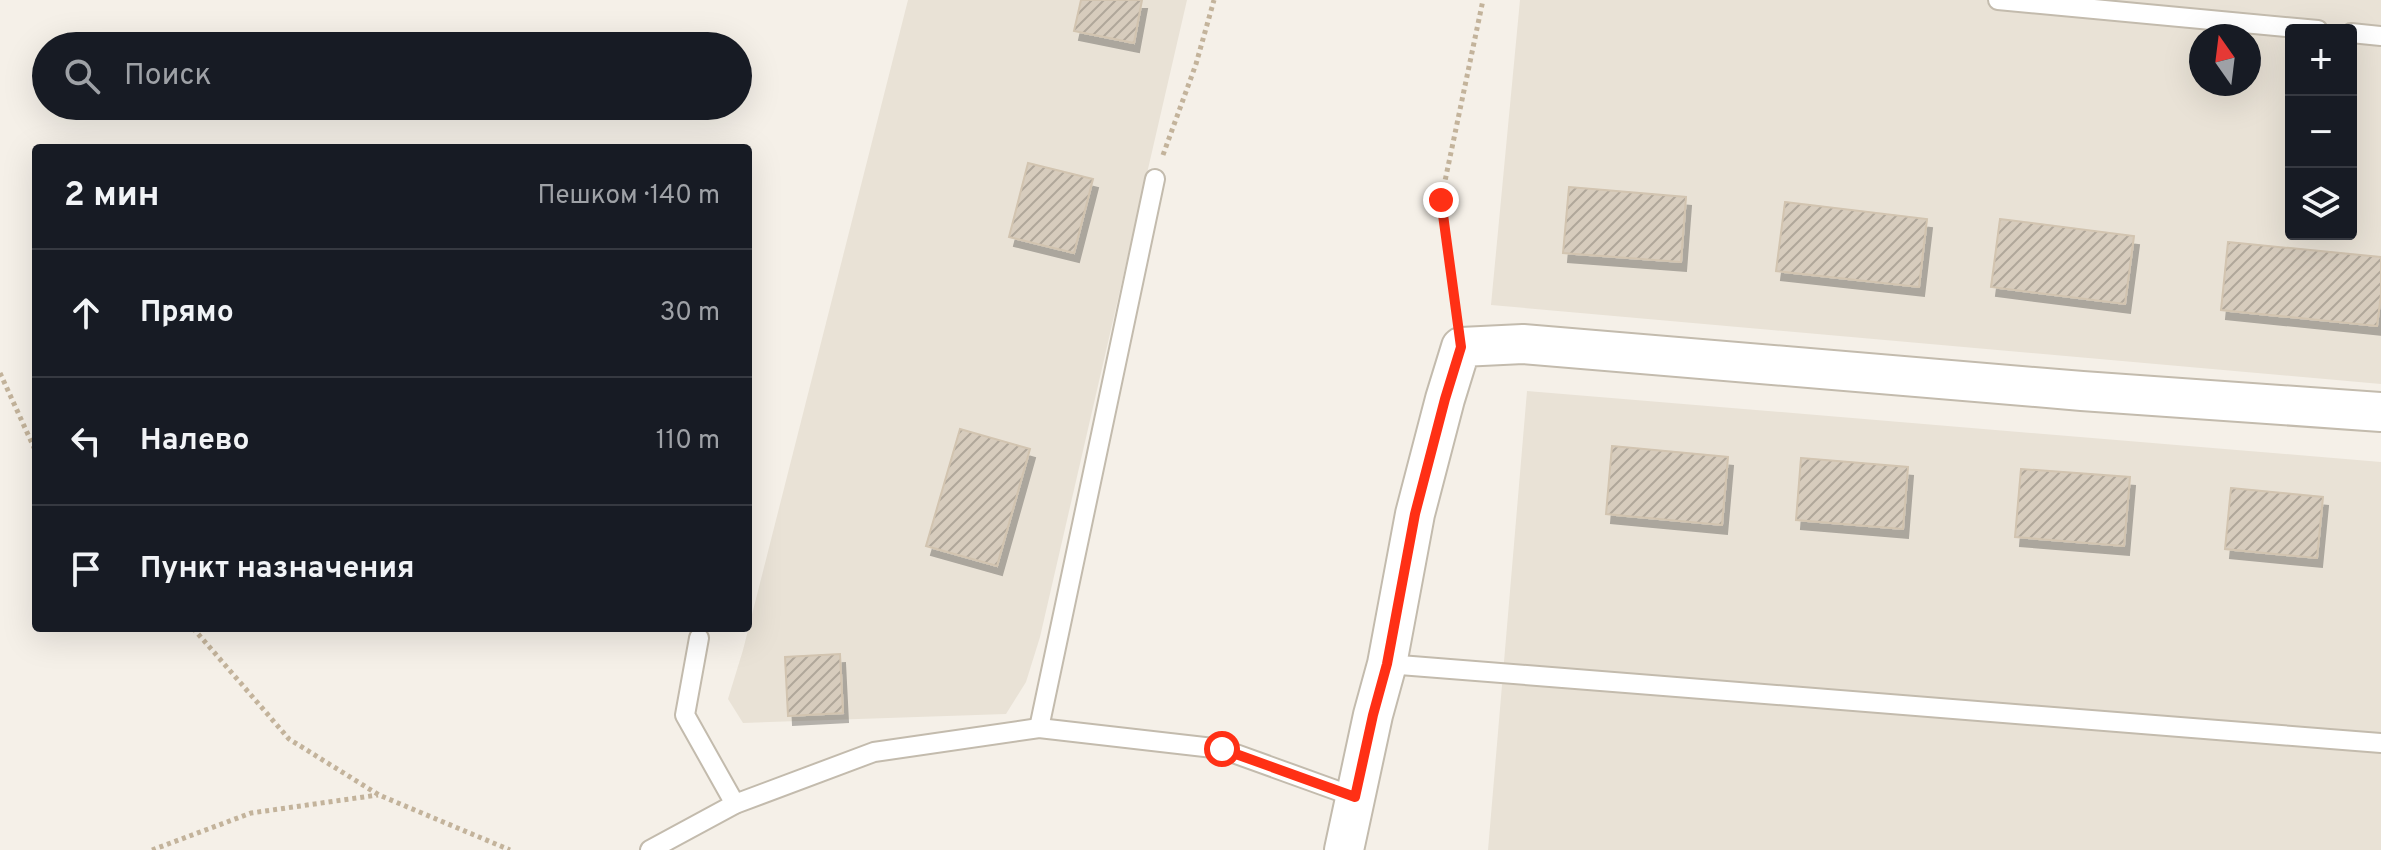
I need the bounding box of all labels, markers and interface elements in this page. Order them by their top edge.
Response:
north arrow [2189,24,2261,96]
map controls [2285,24,2357,240]
button: + [2285,24,2357,96]
search box [32,32,752,120]
icon: search [60,54,104,98]
text: Поиск [124,58,212,95]
button: − [2285,96,2357,168]
button: layers [2285,168,2357,240]
text: 2 мин [64,175,160,218]
text: Пешком · 140 m [537,180,720,213]
route end [1423,182,1459,218]
icon: ahead [64,291,108,335]
text: Прямо [140,295,234,332]
text: 30 m [660,297,720,330]
icon: left [64,419,108,463]
text: Налево [140,423,249,460]
text: 110 m [656,425,720,458]
icon: arrive [64,547,108,591]
text: Пункт назначения [140,551,414,588]
route start [1204,731,1240,767]

